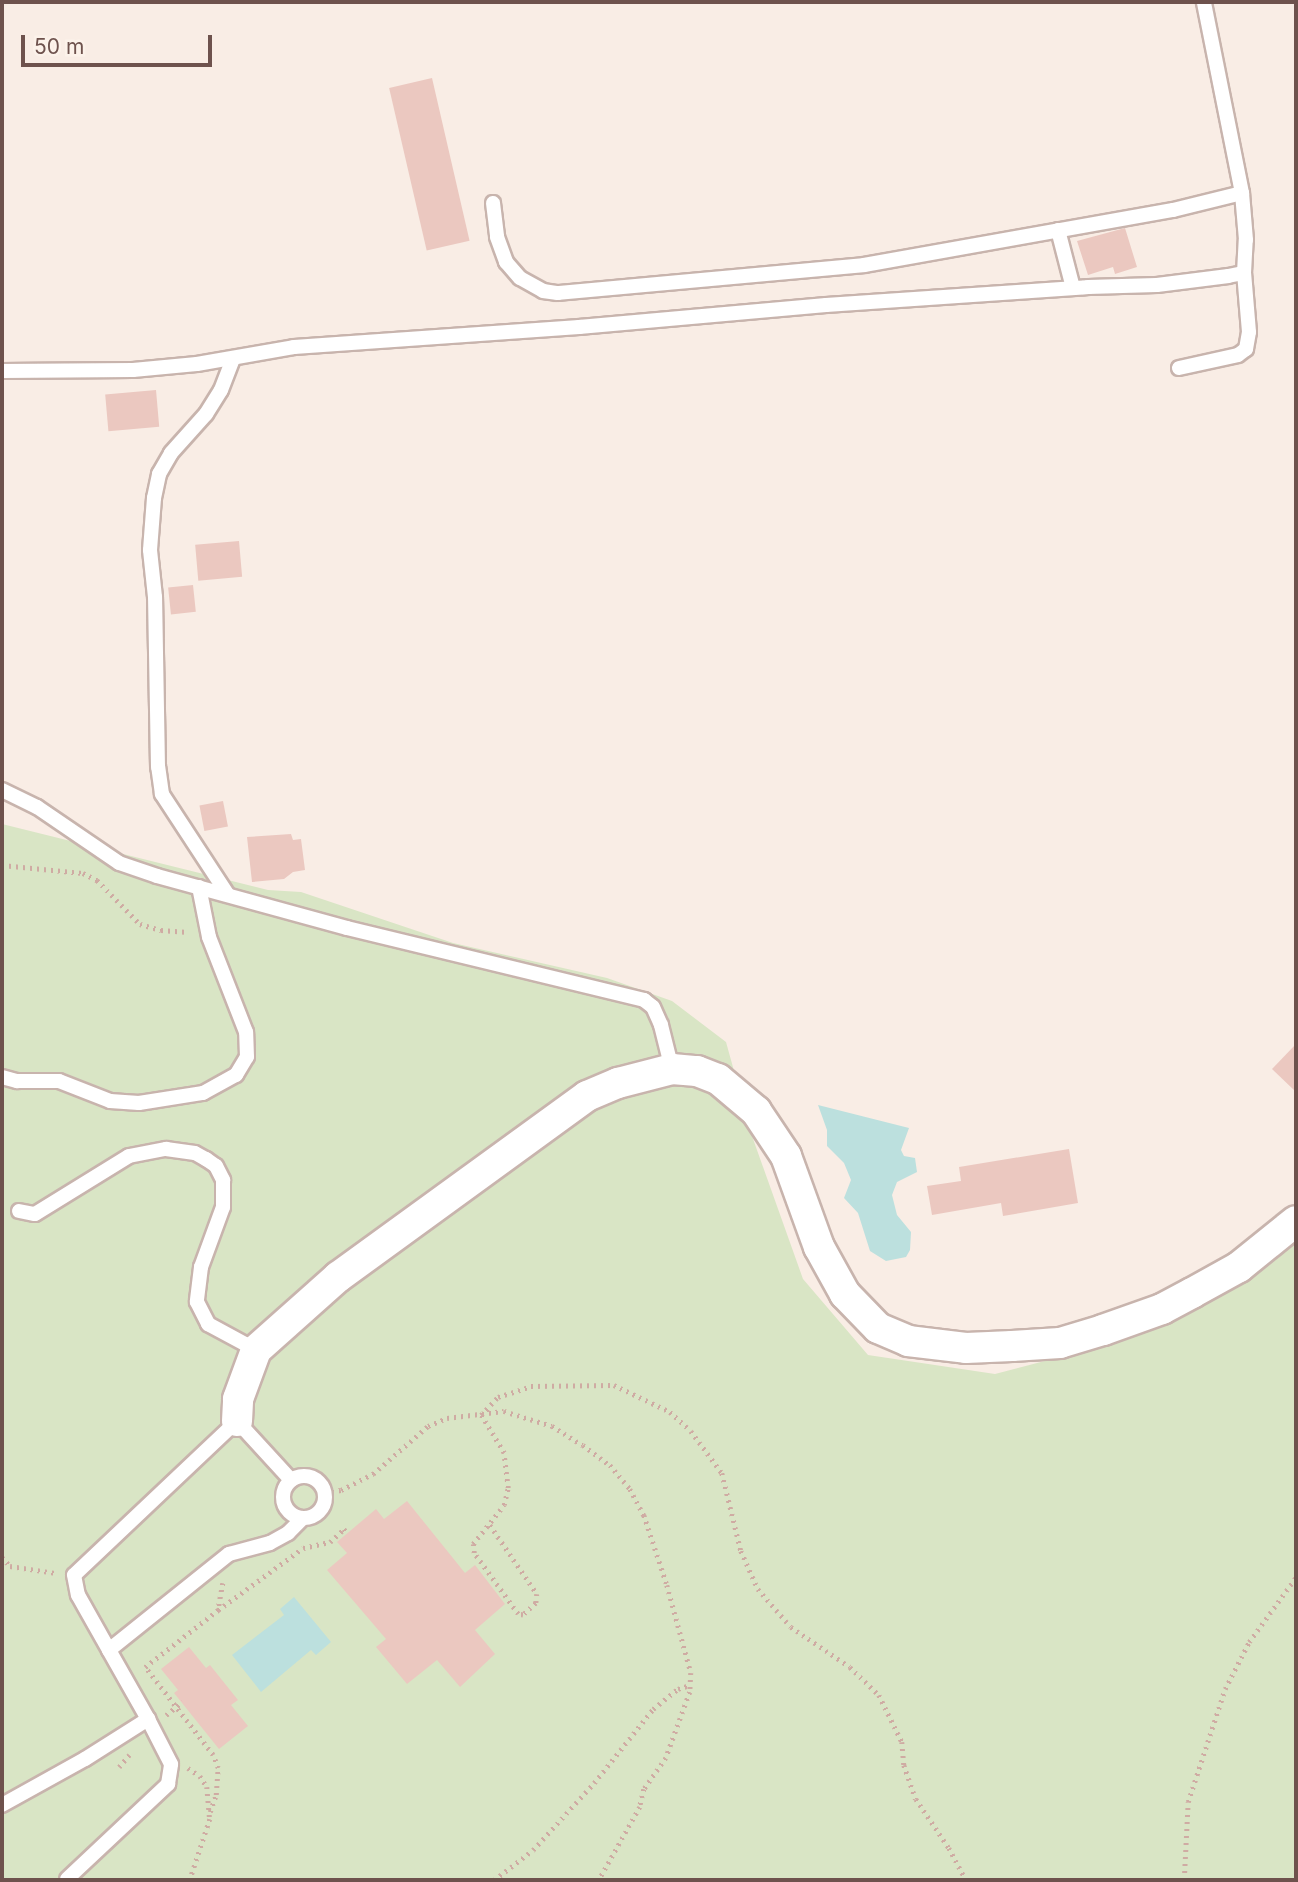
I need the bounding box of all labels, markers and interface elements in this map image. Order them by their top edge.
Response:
scale bar [24,21,215,65]
text: 50 m [34,34,84,59]

